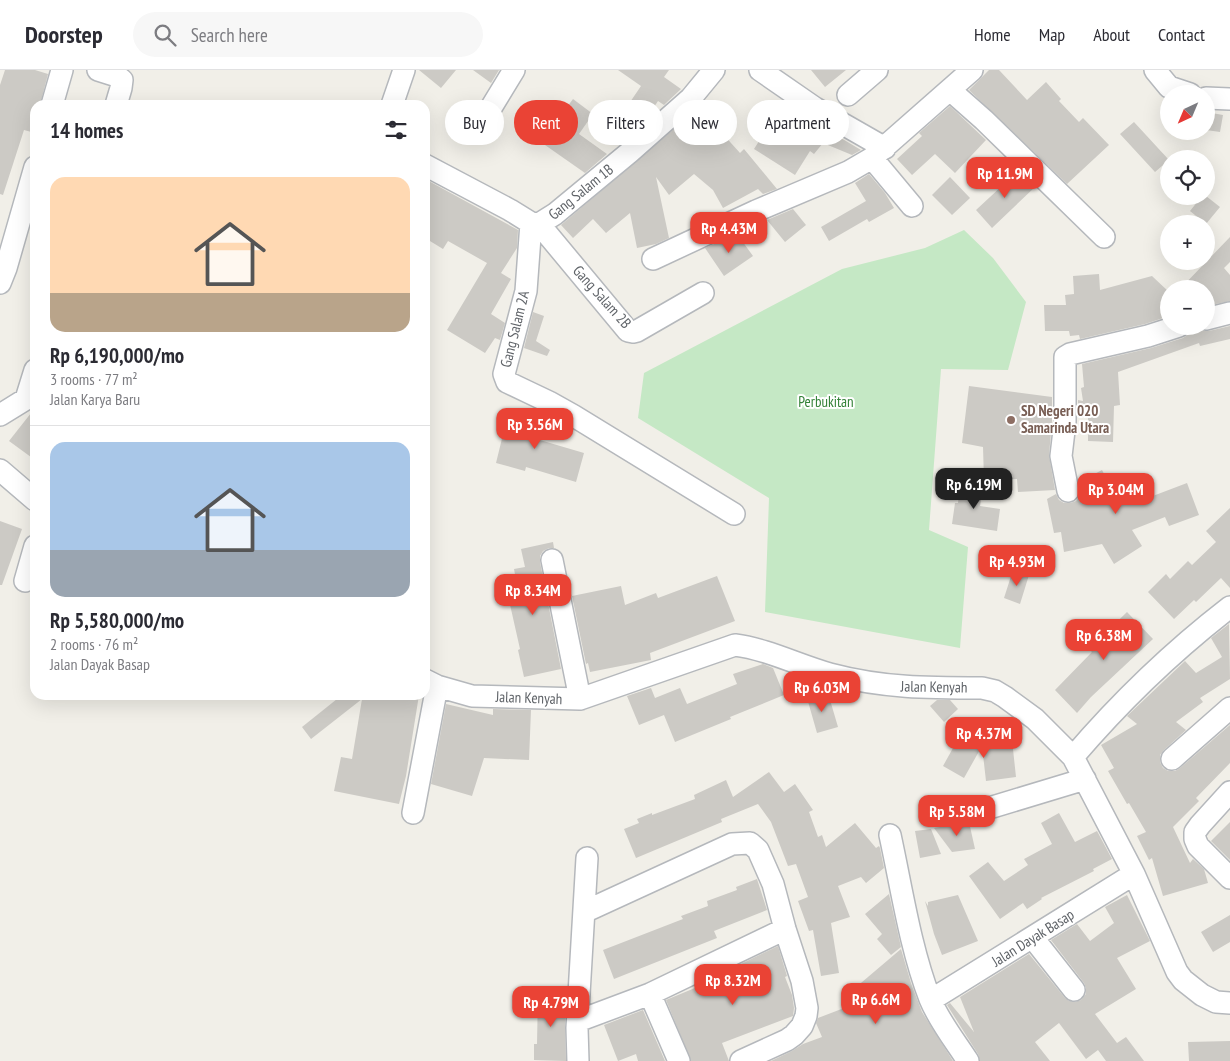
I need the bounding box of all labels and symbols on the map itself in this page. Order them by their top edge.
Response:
north arrow [1160,85,1215,140]
pin: Rp 11.9M [953,156,1057,199]
street label: Gang Salam 1B [544,160,617,224]
pin: Rp 4.43M [677,212,781,254]
street label: Gang Salam 2B [569,261,636,332]
street label: Gang Salam 2A [496,288,533,369]
park label: Perbukitan [798,392,854,411]
place label: SD Negeri 020 Samarinda Utara [1021,401,1109,437]
pin: Rp 3.56M [483,408,587,450]
marker: SD Negeri 020 Samarinda Utara [1005,414,1017,426]
pin: Rp 6.19M [922,468,1026,510]
pin: Rp 3.04M [1064,472,1168,515]
pin: Rp 4.93M [965,544,1069,587]
pin: Rp 8.34M [481,574,585,616]
pin: Rp 6.38M [1052,618,1156,661]
pin: Rp 6.03M [770,670,874,713]
street label: Jalan Kenyah [899,676,968,697]
street label: Jalan Kenyah [494,687,563,708]
pin: Rp 4.37M [932,716,1036,759]
pin: Rp 5.58M [905,794,1009,837]
street label: Jalan Dayak Basap [987,905,1078,971]
pin: Rp 8.32M [681,964,785,1006]
pin: Rp 6.6M [830,982,922,1025]
pin: Rp 4.79M [499,986,603,1028]

